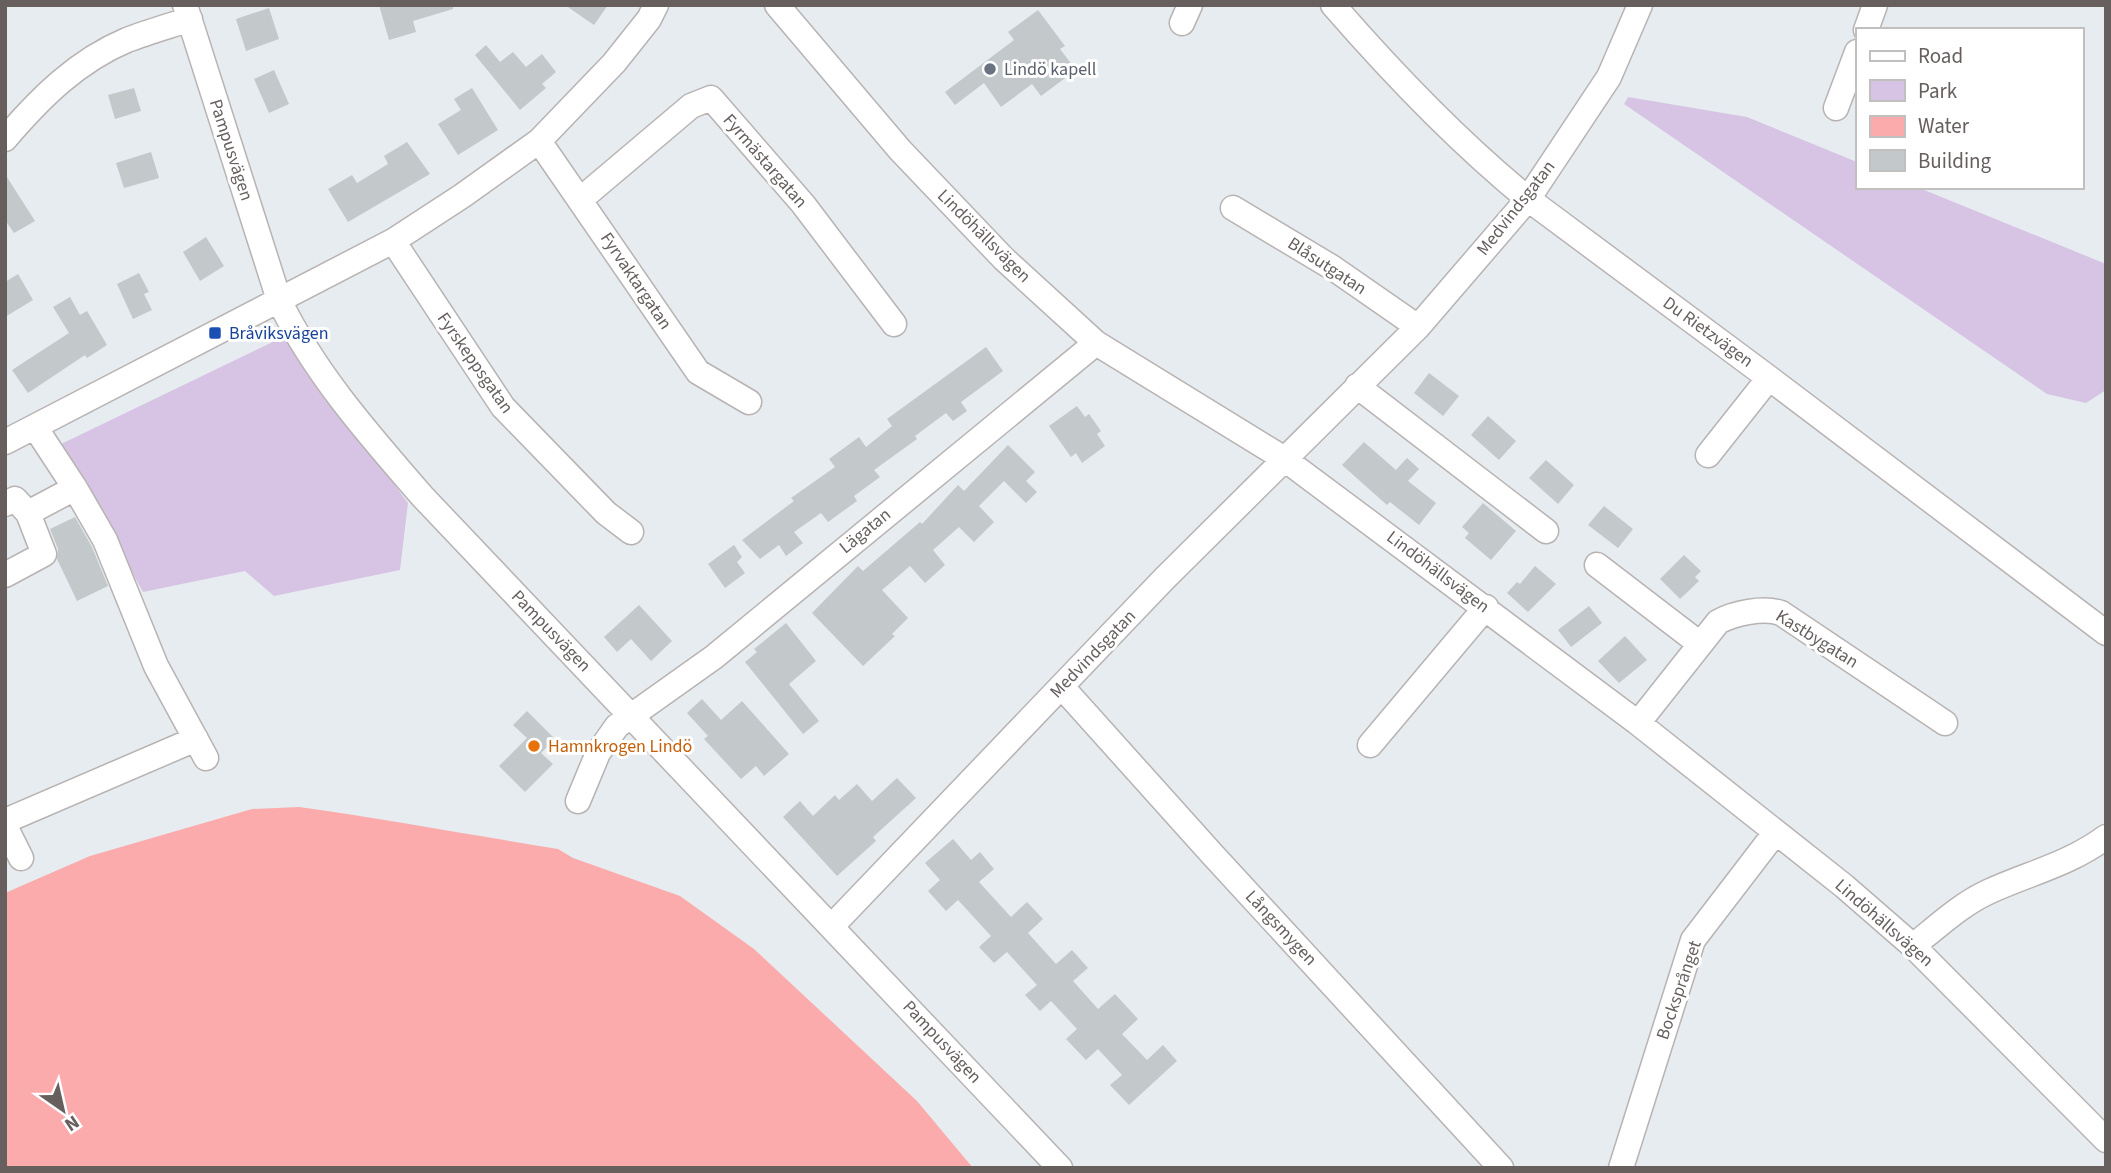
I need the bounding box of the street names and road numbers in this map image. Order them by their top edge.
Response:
street label: Pampusvägen [203,96,259,204]
street label: Fyrmästargatan [717,108,813,214]
street label: Medvindsgatan [1471,155,1561,261]
street label: Lindöhällsvägen [932,184,1036,288]
street label: Fyrvaktargatan [594,227,678,335]
street label: Blåsutgatan [1283,231,1371,301]
street label: Du Rietzvägen [1658,291,1758,373]
street label: Fyrskeppsgatan [431,308,519,418]
street label: Lägatan [834,502,896,560]
street label: Lindöhällsvägen [1381,525,1495,619]
street label: Pampusvägen [505,584,597,678]
street label: Medvindsgatan [1044,604,1142,704]
street label: Kastbygatan [1771,604,1863,674]
street label: Lindöhällsvägen [1829,873,1939,973]
street label: Långsmygen [1239,885,1323,971]
street label: Bocksprånget [1650,937,1708,1043]
street label: Pampusvägen [897,995,987,1089]

